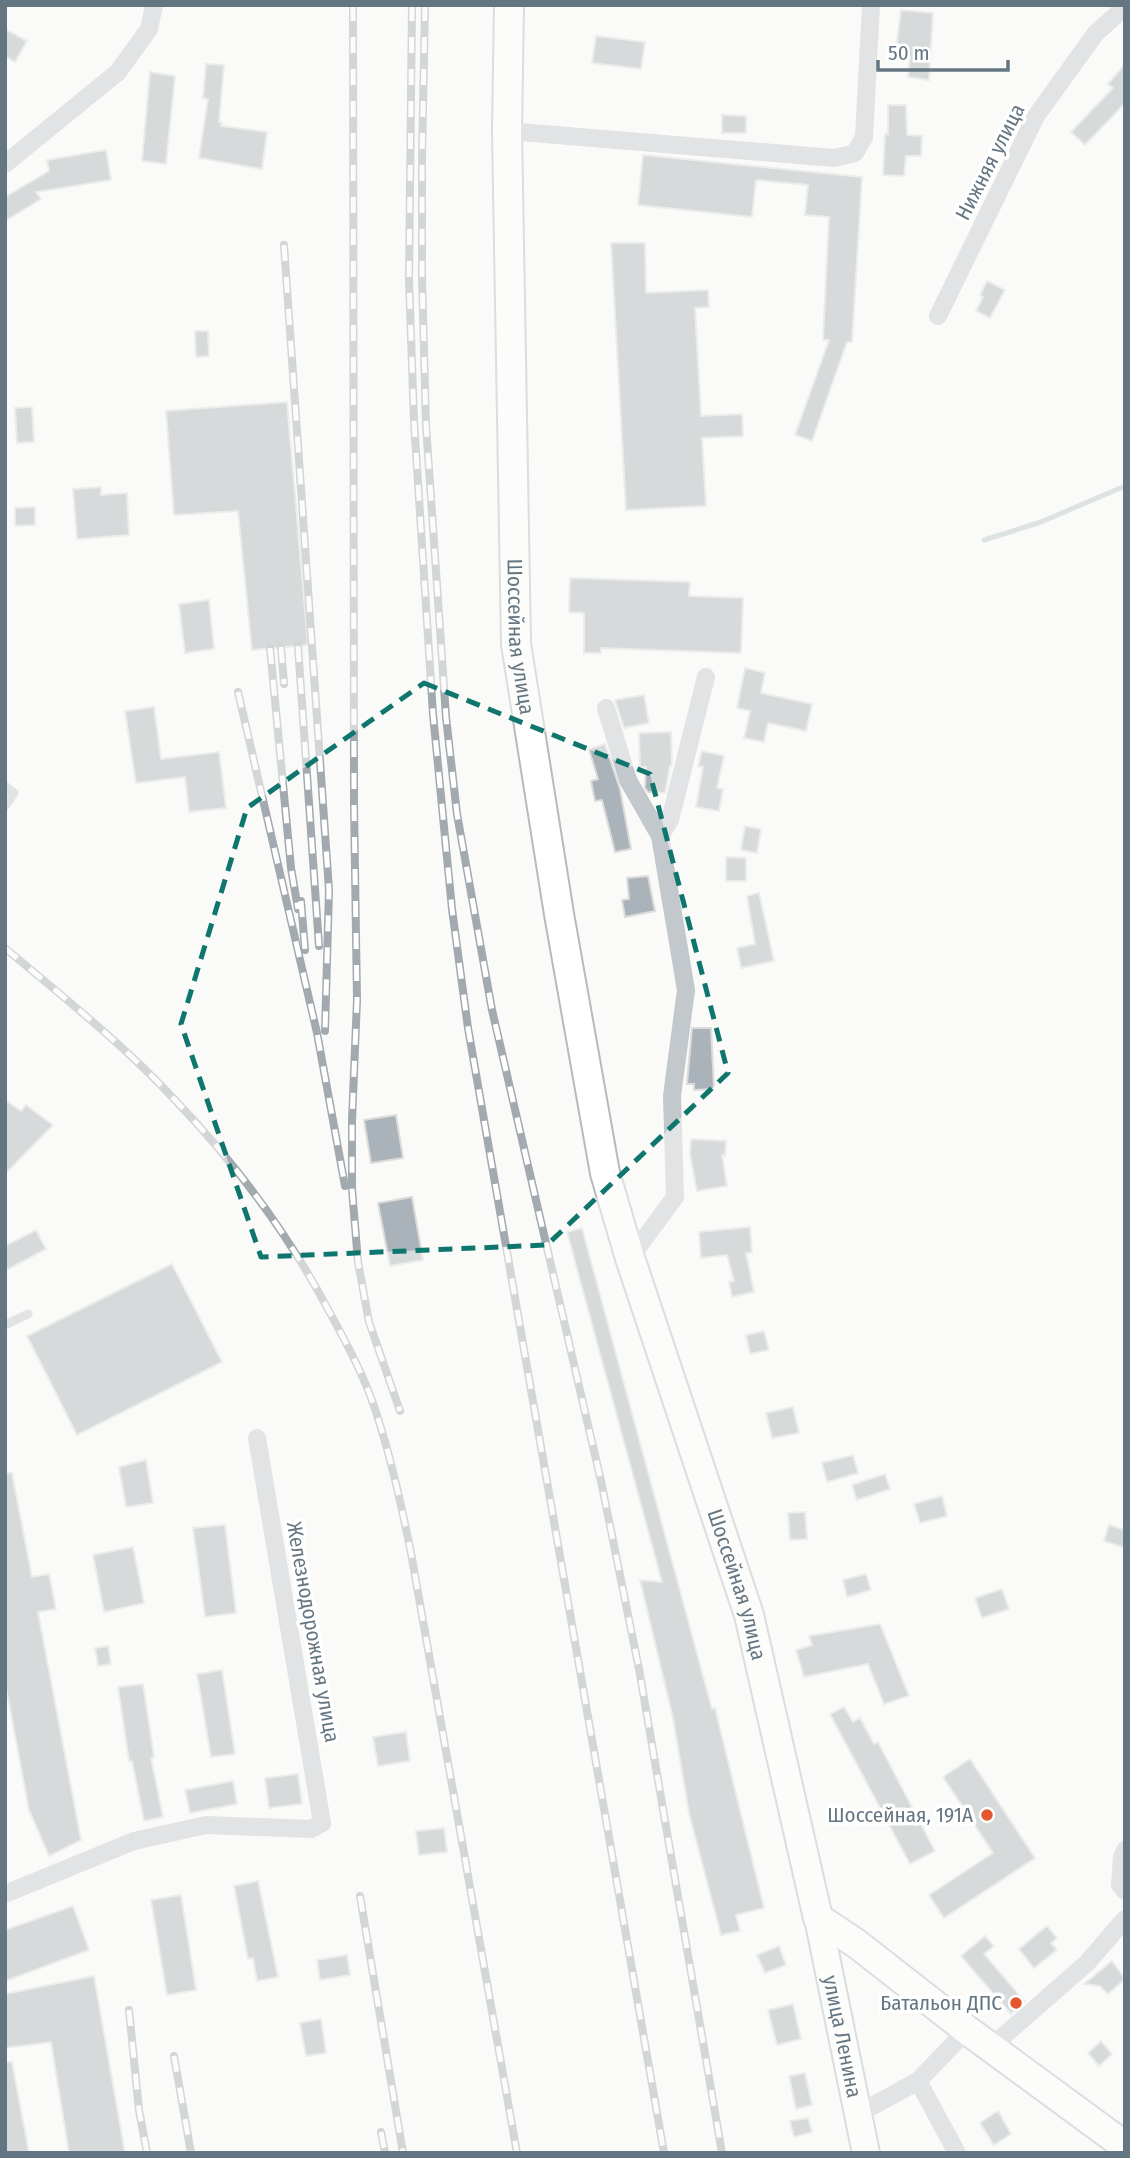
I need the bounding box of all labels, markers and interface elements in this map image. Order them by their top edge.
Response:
scale bar [878,28,1007,72]
text: 50 m [888,40,930,66]
street label: Нижняя улица [950,100,1030,224]
street label: Шоссейная улица [502,558,540,716]
street label: Шоссейная улица [702,1506,772,1663]
street label: Железнодорожная улица [281,1519,345,1745]
place label: Шоссейная, 191А [827,1802,973,1828]
marker: Шоссейная, 191А [979,1807,995,1823]
street label: улица Ленина [817,1973,867,2100]
place label: Батальон ДПС [880,1990,1002,2016]
marker: Батальон ДПС [1008,1995,1024,2011]

